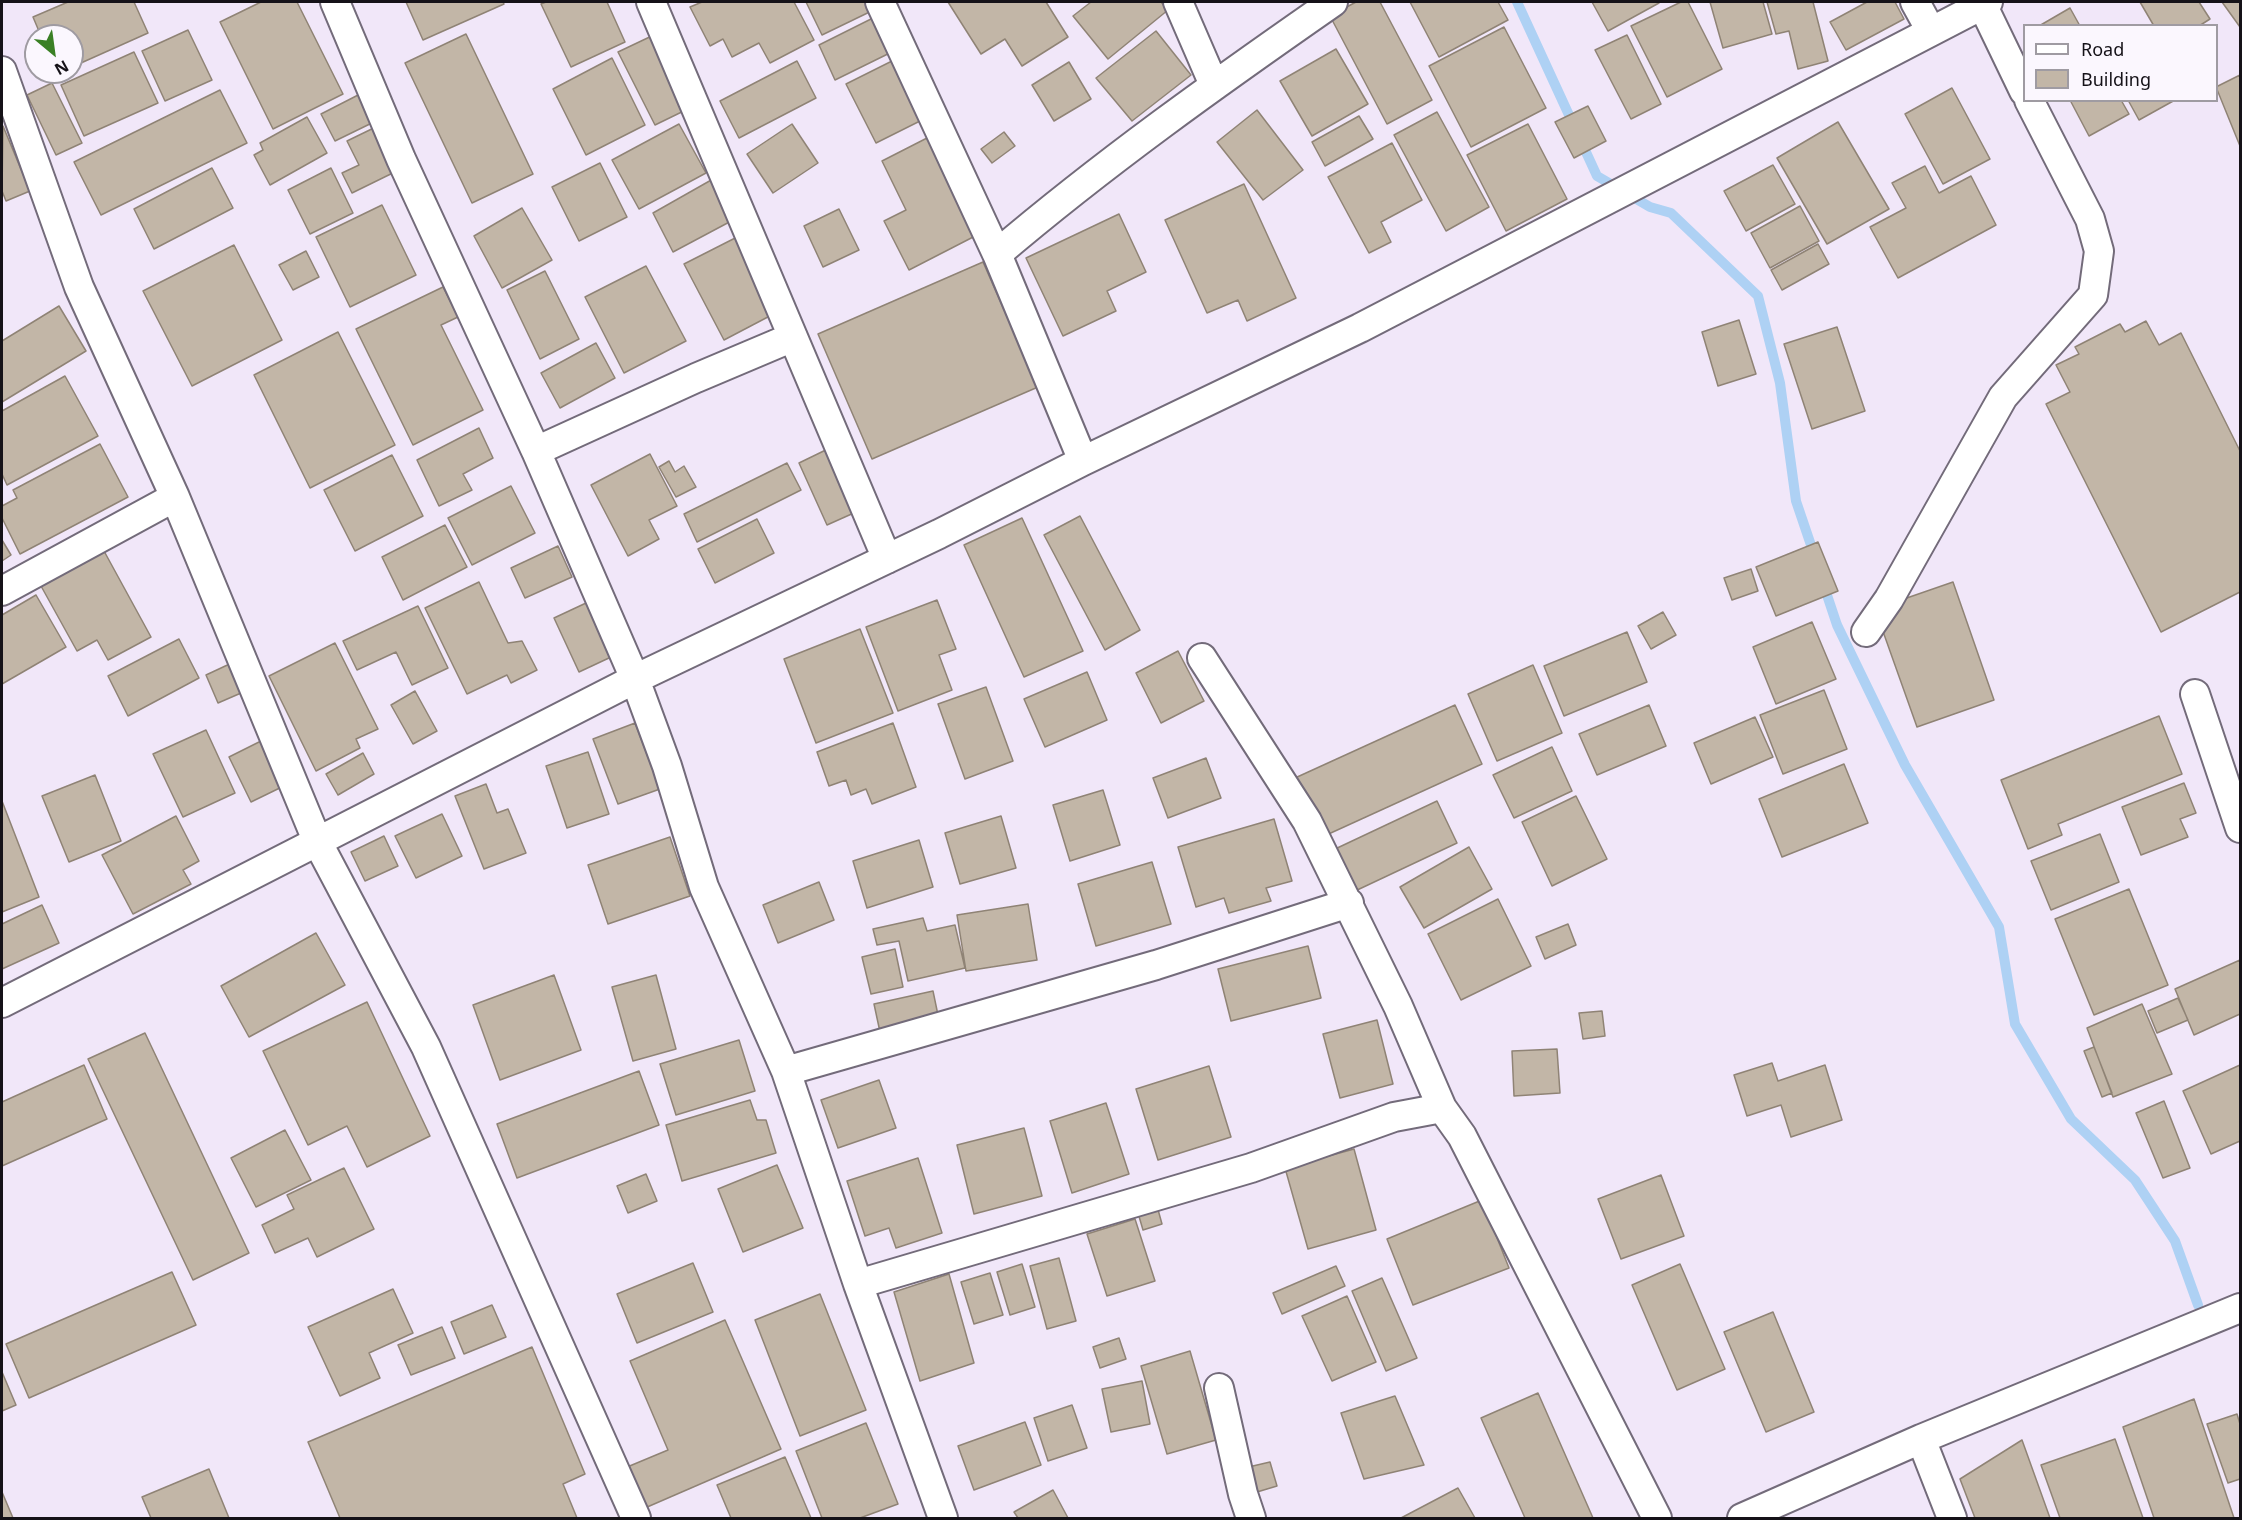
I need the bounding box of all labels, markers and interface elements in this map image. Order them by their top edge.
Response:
north arrow [24,24,84,84]
legend [2023,24,2218,102]
text: Road [2081,37,2124,61]
text: N [51,55,73,81]
text: Building [2081,67,2151,91]

